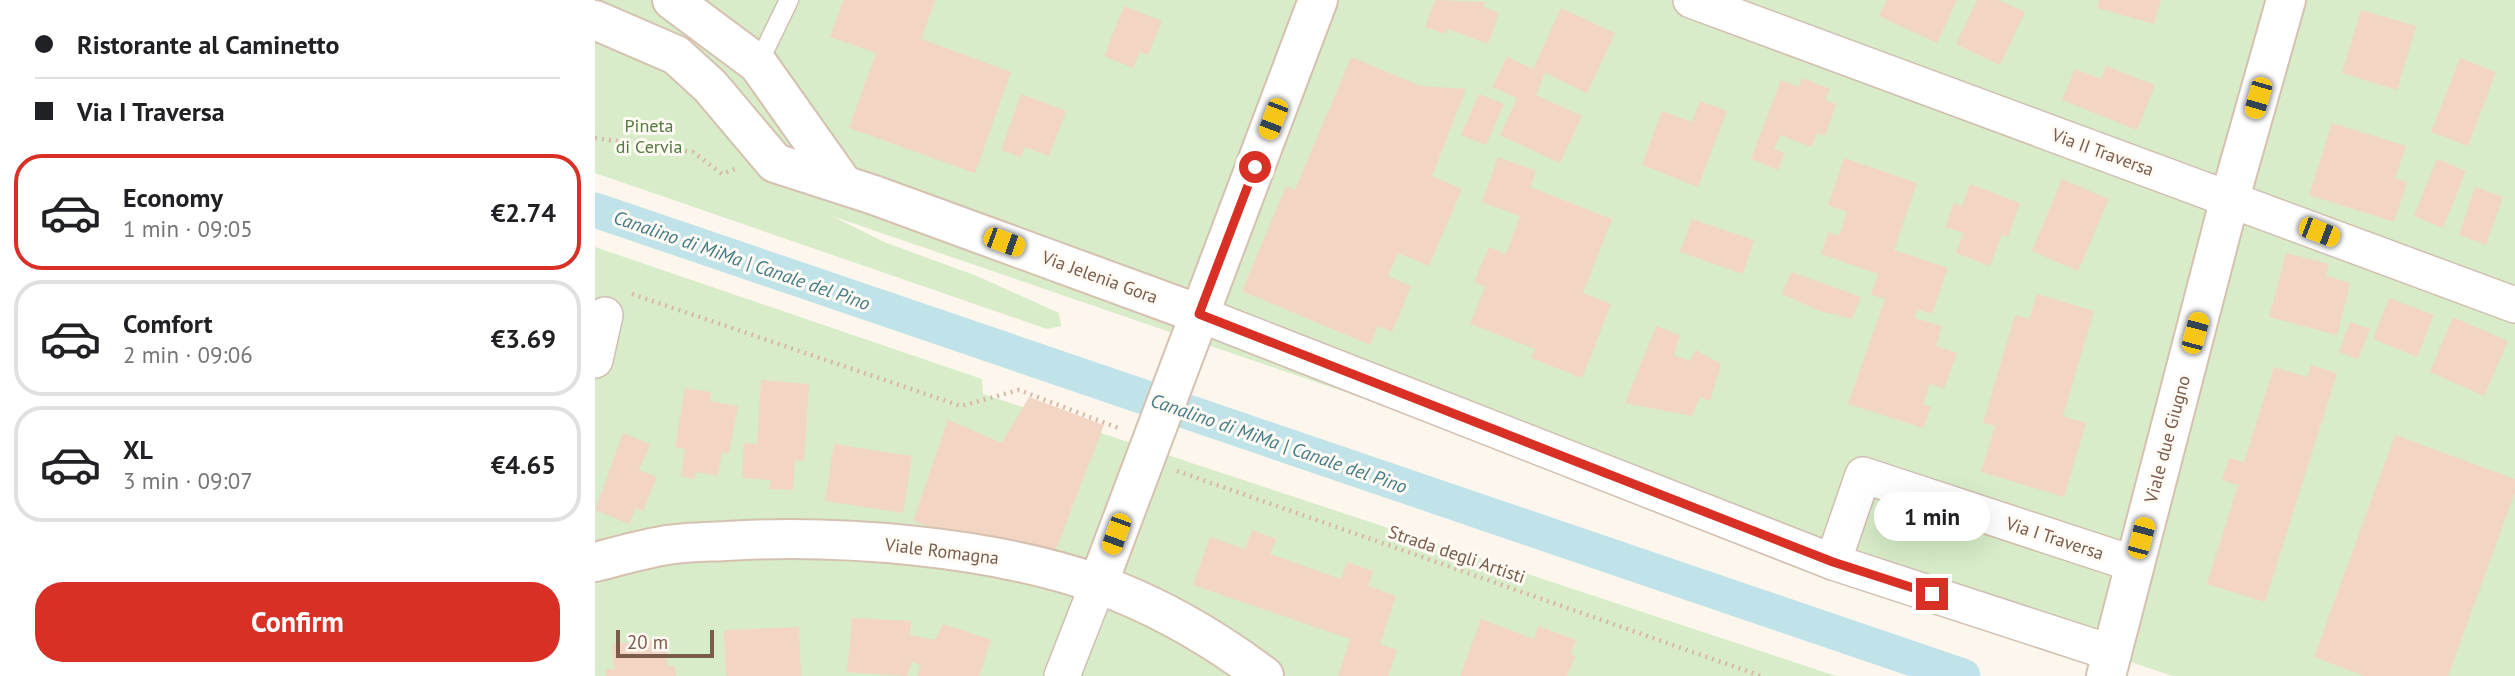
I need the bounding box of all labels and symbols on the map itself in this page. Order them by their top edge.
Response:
car [2243,75,2274,121]
car [1256,96,1291,142]
park label: Pineta di Cervia [616,114,682,158]
street label: Via II Traversa [2048,123,2157,181]
route start [1239,151,1271,183]
water label: Canalino di MiMa | Canale del Pino [611,205,873,315]
car [2296,215,2343,249]
car [981,225,1028,259]
street label: Via Jelenia Gora [1038,245,1161,309]
car [2180,310,2211,356]
street label: Viale due Giugno [2139,373,2195,506]
water label: Canalino di MiMa | Canale del Pino [1148,388,1410,498]
callout: 1 min [1874,492,1990,542]
car [1099,511,1134,557]
street label: Via I Traversa [2002,511,2107,565]
car [2126,515,2157,561]
street label: Strada degli Artisti [1385,520,1529,588]
street label: Viale Romagna [883,532,1000,569]
route end [1916,578,1948,610]
scale bar [616,627,714,659]

